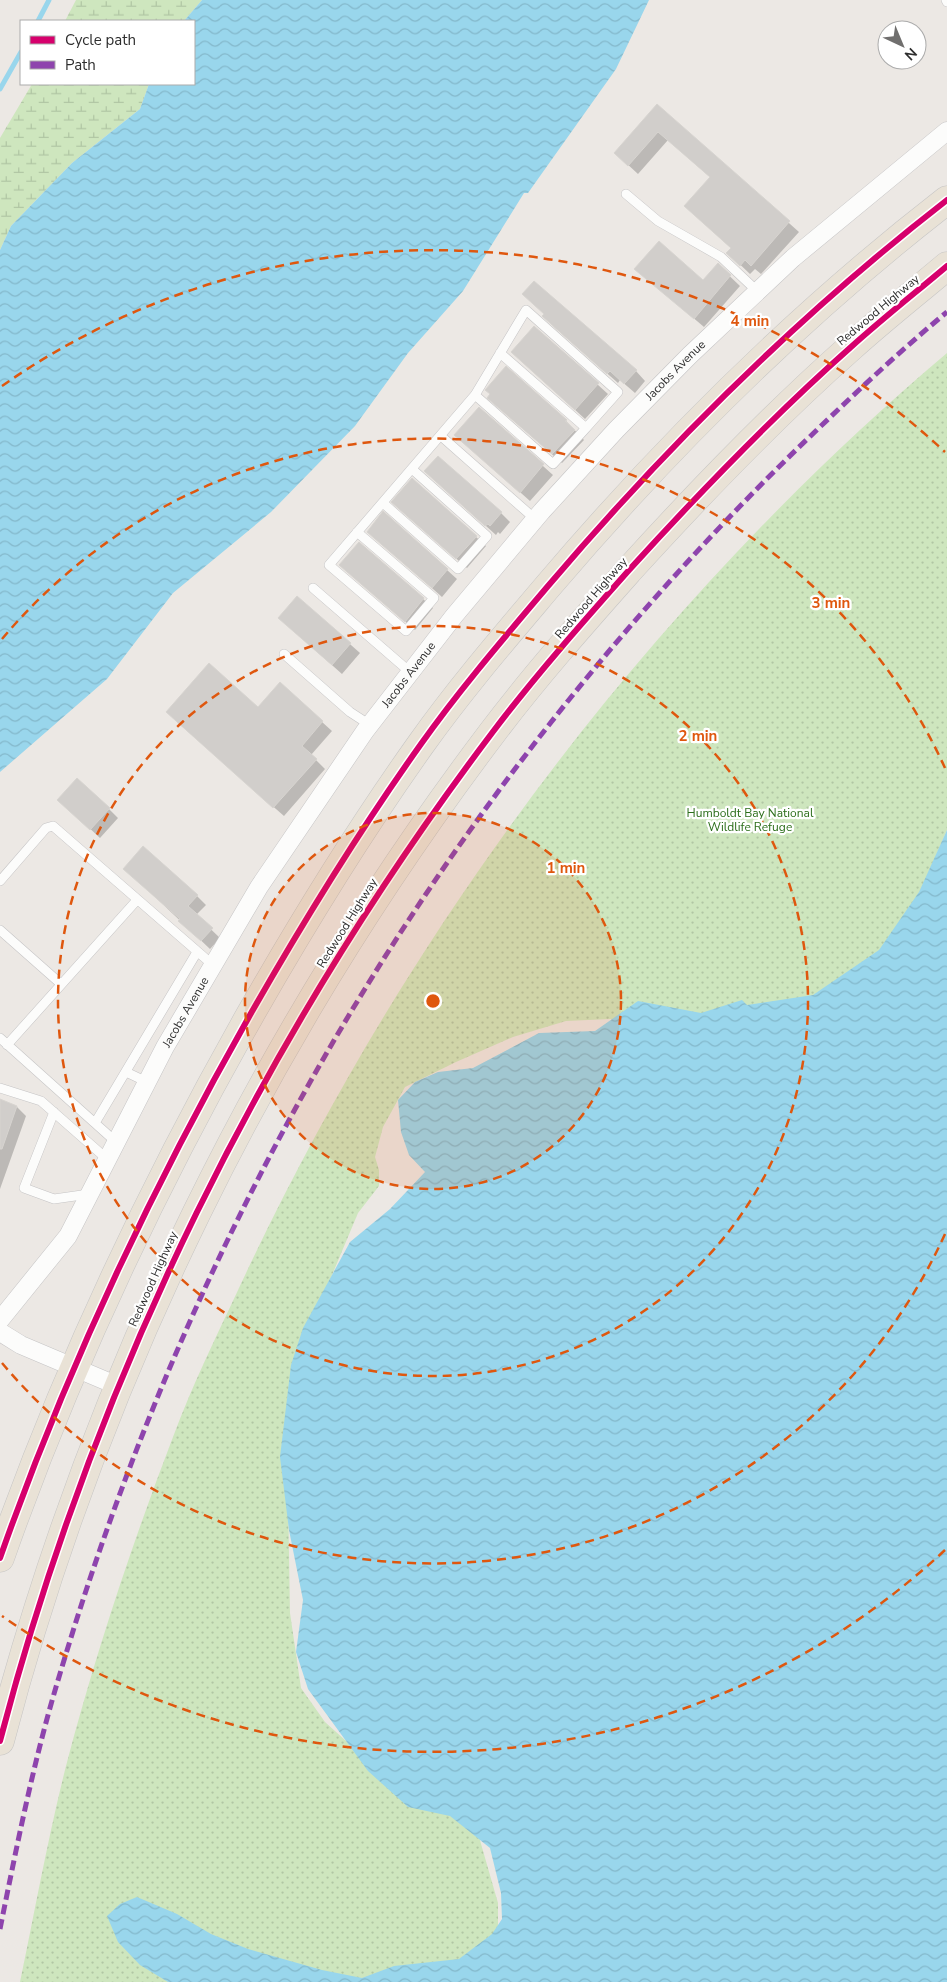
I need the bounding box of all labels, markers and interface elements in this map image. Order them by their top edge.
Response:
legend [20,20,195,85]
north arrow [877,20,927,70]
text: Cycle path [65,30,136,50]
text: N [900,44,921,64]
text: Path [65,55,96,75]
street label: Redwood Highway [833,270,923,349]
text: 4 min [731,311,769,331]
street label: Jacobs Avenue [641,337,709,405]
street label: Redwood Highway [551,553,631,642]
text: 3 min [812,593,850,613]
street label: Jacobs Avenue [377,638,439,712]
text: 2 min [679,726,717,746]
park label: Humboldt Bay National Wildlife Refuge [687,805,814,835]
text: 1 min [547,858,585,878]
street label: Redwood Highway [313,874,381,971]
street label: Jacobs Avenue [158,974,212,1051]
centre of rings [424,992,442,1010]
street label: Redwood Highway [125,1228,182,1329]

